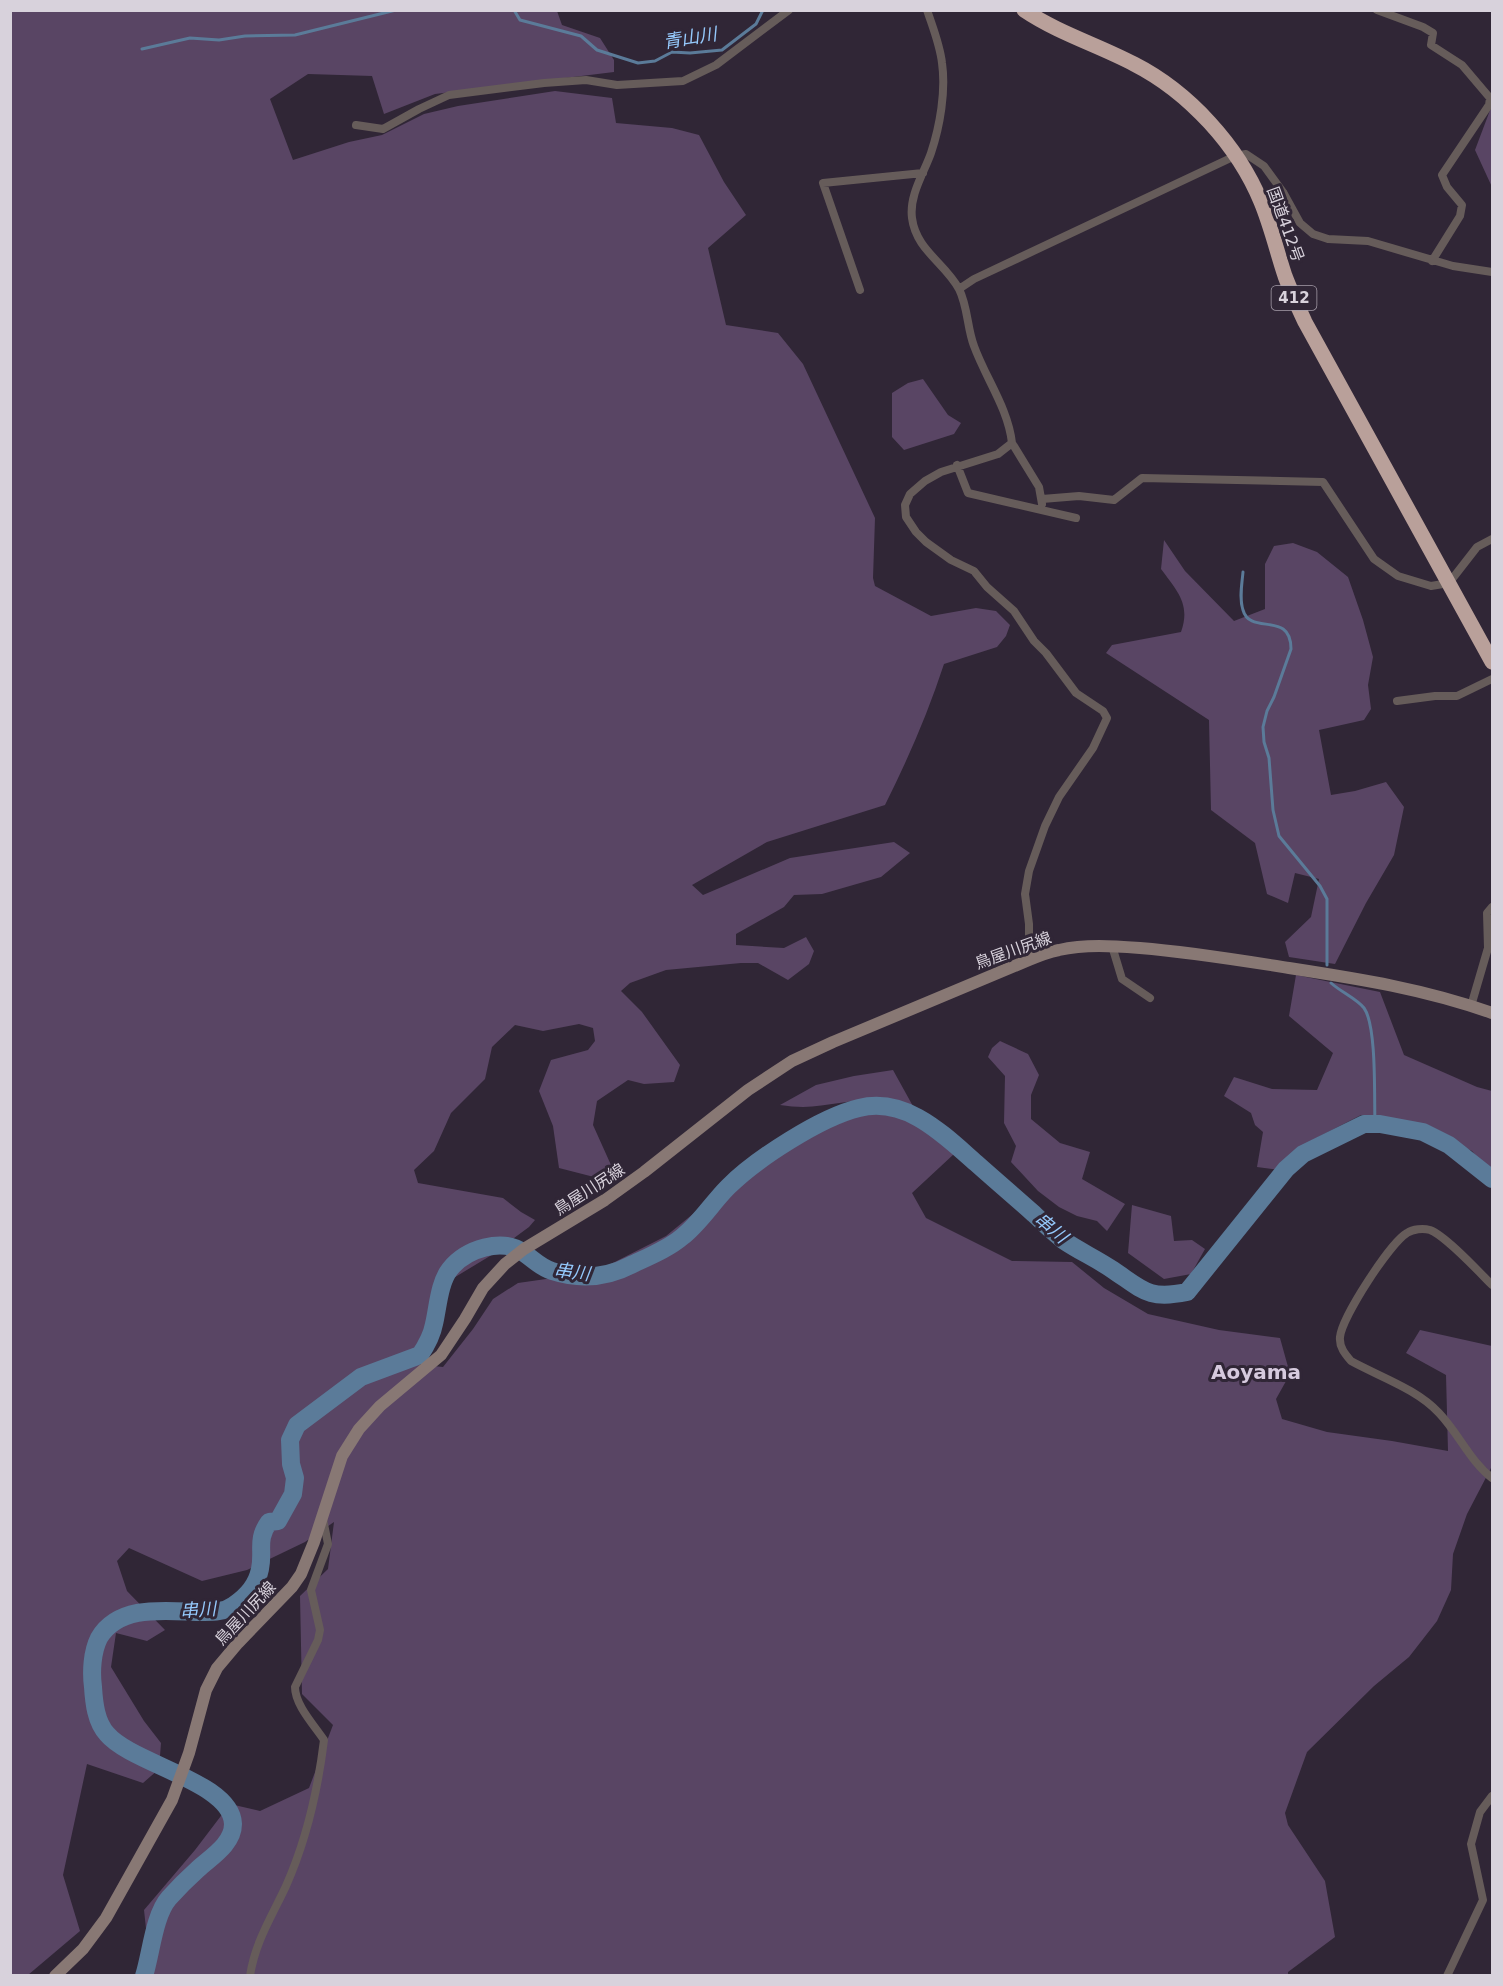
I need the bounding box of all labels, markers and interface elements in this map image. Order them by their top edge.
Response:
water label: 青山川 [662,23,720,52]
street label: 国道412号 [1263,184,1308,264]
road number: 412 [1272,286,1316,310]
street label: 鳥屋川尻線 [972,928,1054,973]
street label: 鳥屋川尻線 [551,1160,628,1219]
water label: 串川 [1031,1208,1073,1249]
water label: 串川 [553,1259,593,1284]
district label: Aoyama [1211,1360,1301,1384]
street label: 鳥屋川尻線 [211,1578,280,1649]
water label: 串川 [179,1598,219,1621]

